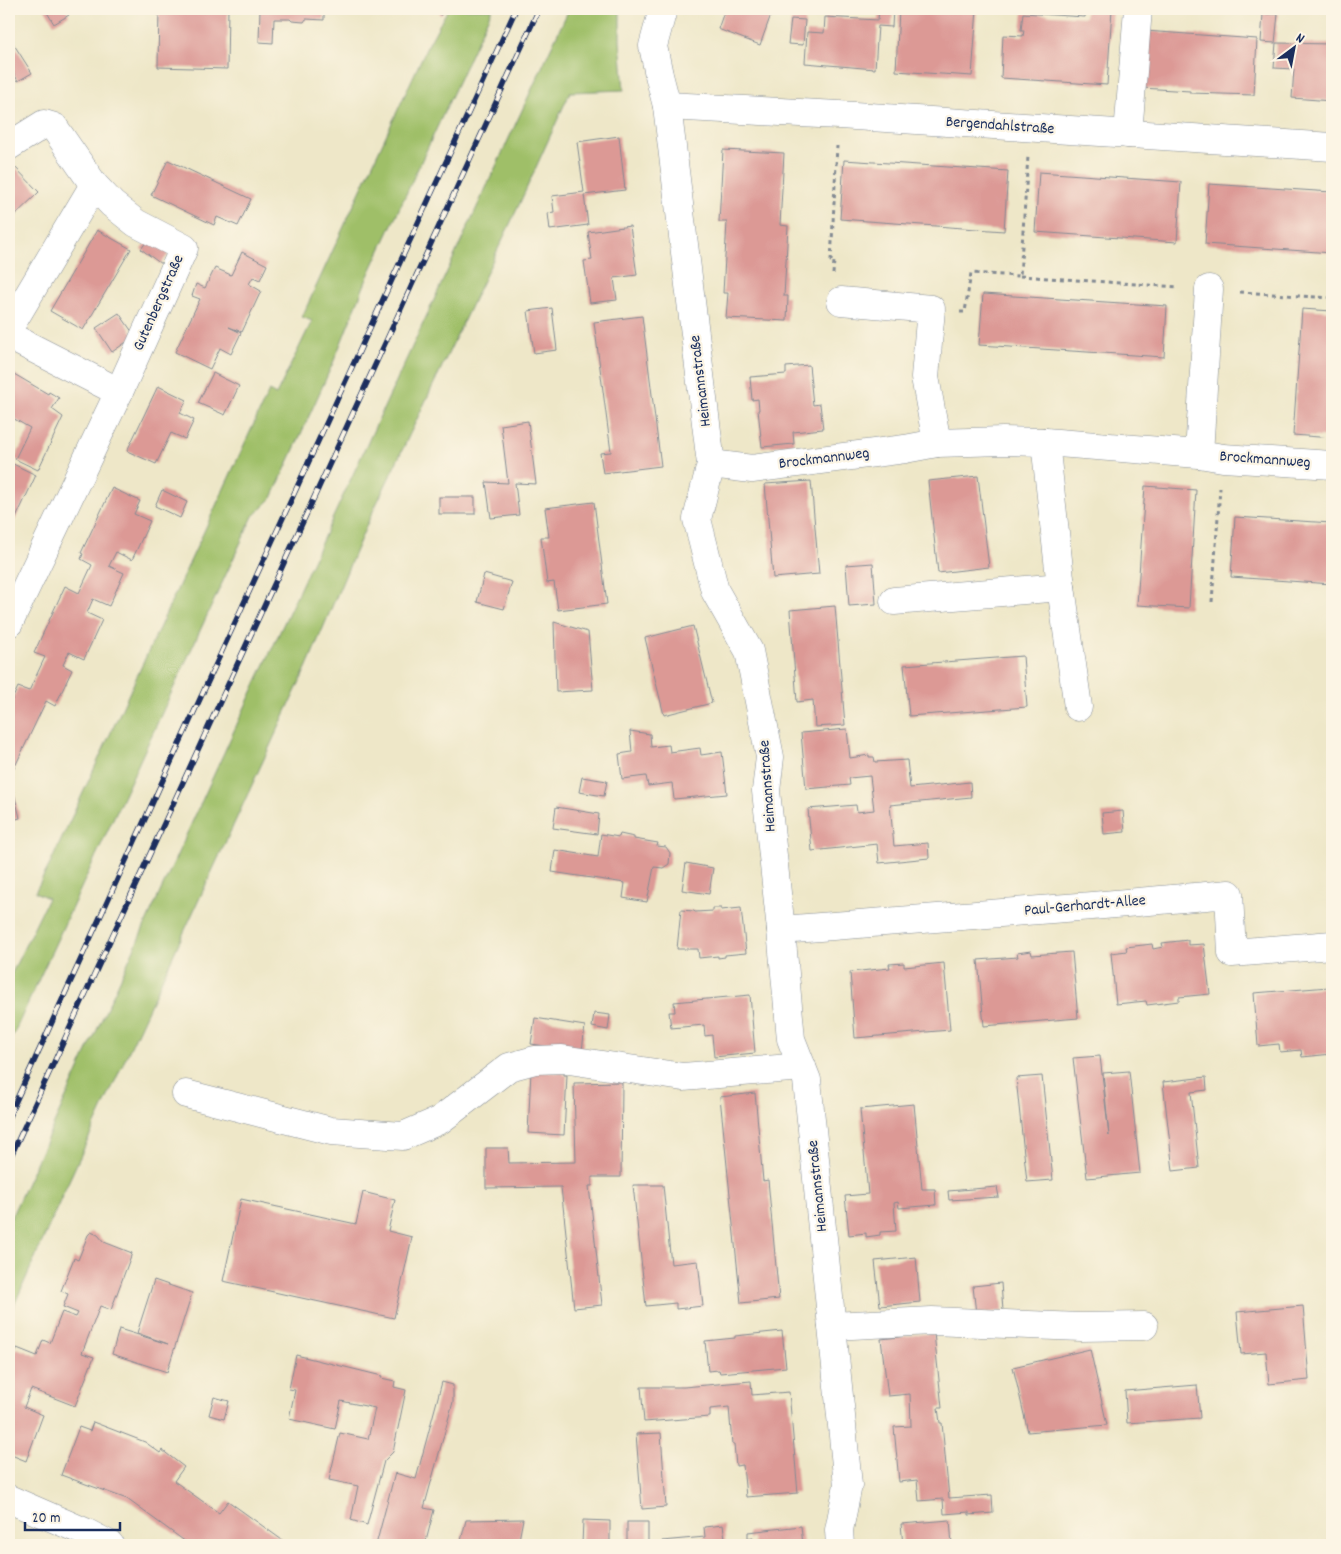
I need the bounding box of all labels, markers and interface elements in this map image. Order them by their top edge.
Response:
north arrow [1268,22,1318,72]
text: N [1292,28,1308,49]
street label: Bergendahlstraße [945,111,1055,141]
street label: Gutenbergstraße [128,251,190,355]
street label: Heimannstraße [684,334,718,428]
street label: Brockmannweg [777,442,871,476]
street label: Brockmannweg [1219,445,1311,475]
street label: Heimannstraße [753,739,783,833]
street label: Paul-Gerhardt-Allee [1023,889,1147,923]
street label: Heimannstraße [802,1139,834,1233]
scale bar [25,1499,120,1531]
text: 20 m [32,1508,60,1530]

